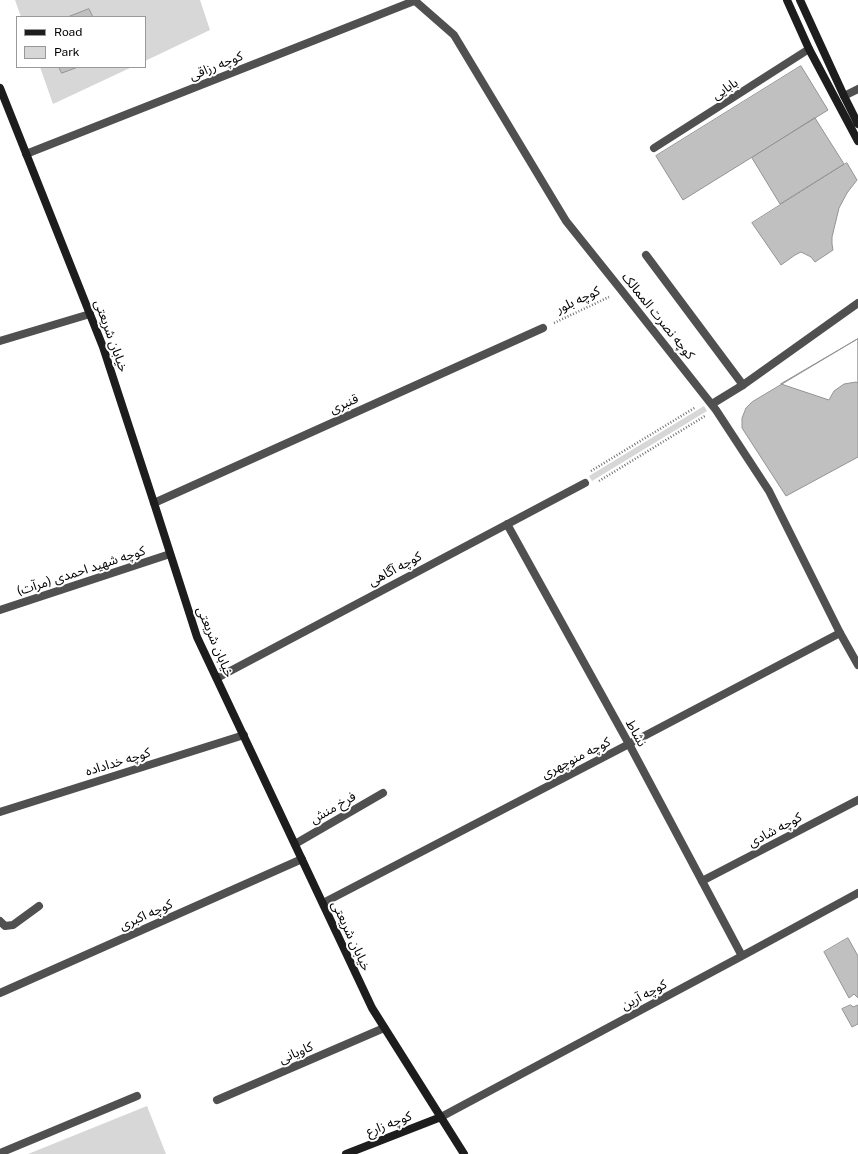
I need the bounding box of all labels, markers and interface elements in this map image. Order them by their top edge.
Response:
legend [16,16,146,68]
text: Road [54,25,82,39]
text: Park [54,45,80,59]
street label: کوچه رزاقی [187,48,245,84]
street label: بابایی [709,75,741,103]
street label: کوچه نصرت الممالک [618,270,698,362]
street label: کوچه بلور [553,283,603,317]
street label: خیابان شریعتی [91,298,131,374]
street label: قنبری [327,391,361,417]
street label: کوچه شهید احمدی (مرآت) [15,543,147,599]
street label: کوچه آگاهی [366,549,424,589]
street label: خیابان شریعتی [193,604,237,680]
street label: نشاط [622,717,650,749]
street label: کوچه منوچهری [539,734,613,782]
street label: کوچه خداداده [84,745,152,779]
street label: فرخ منش [307,789,359,827]
street label: کوچه شادی [745,809,805,851]
street label: کوچه اکبری [117,896,175,934]
street label: خیابان شریعتی [328,898,374,974]
street label: کوچه آرین [619,977,669,1013]
street label: کاویانی [277,1039,315,1067]
street label: کوچه زارع [364,1108,414,1140]

